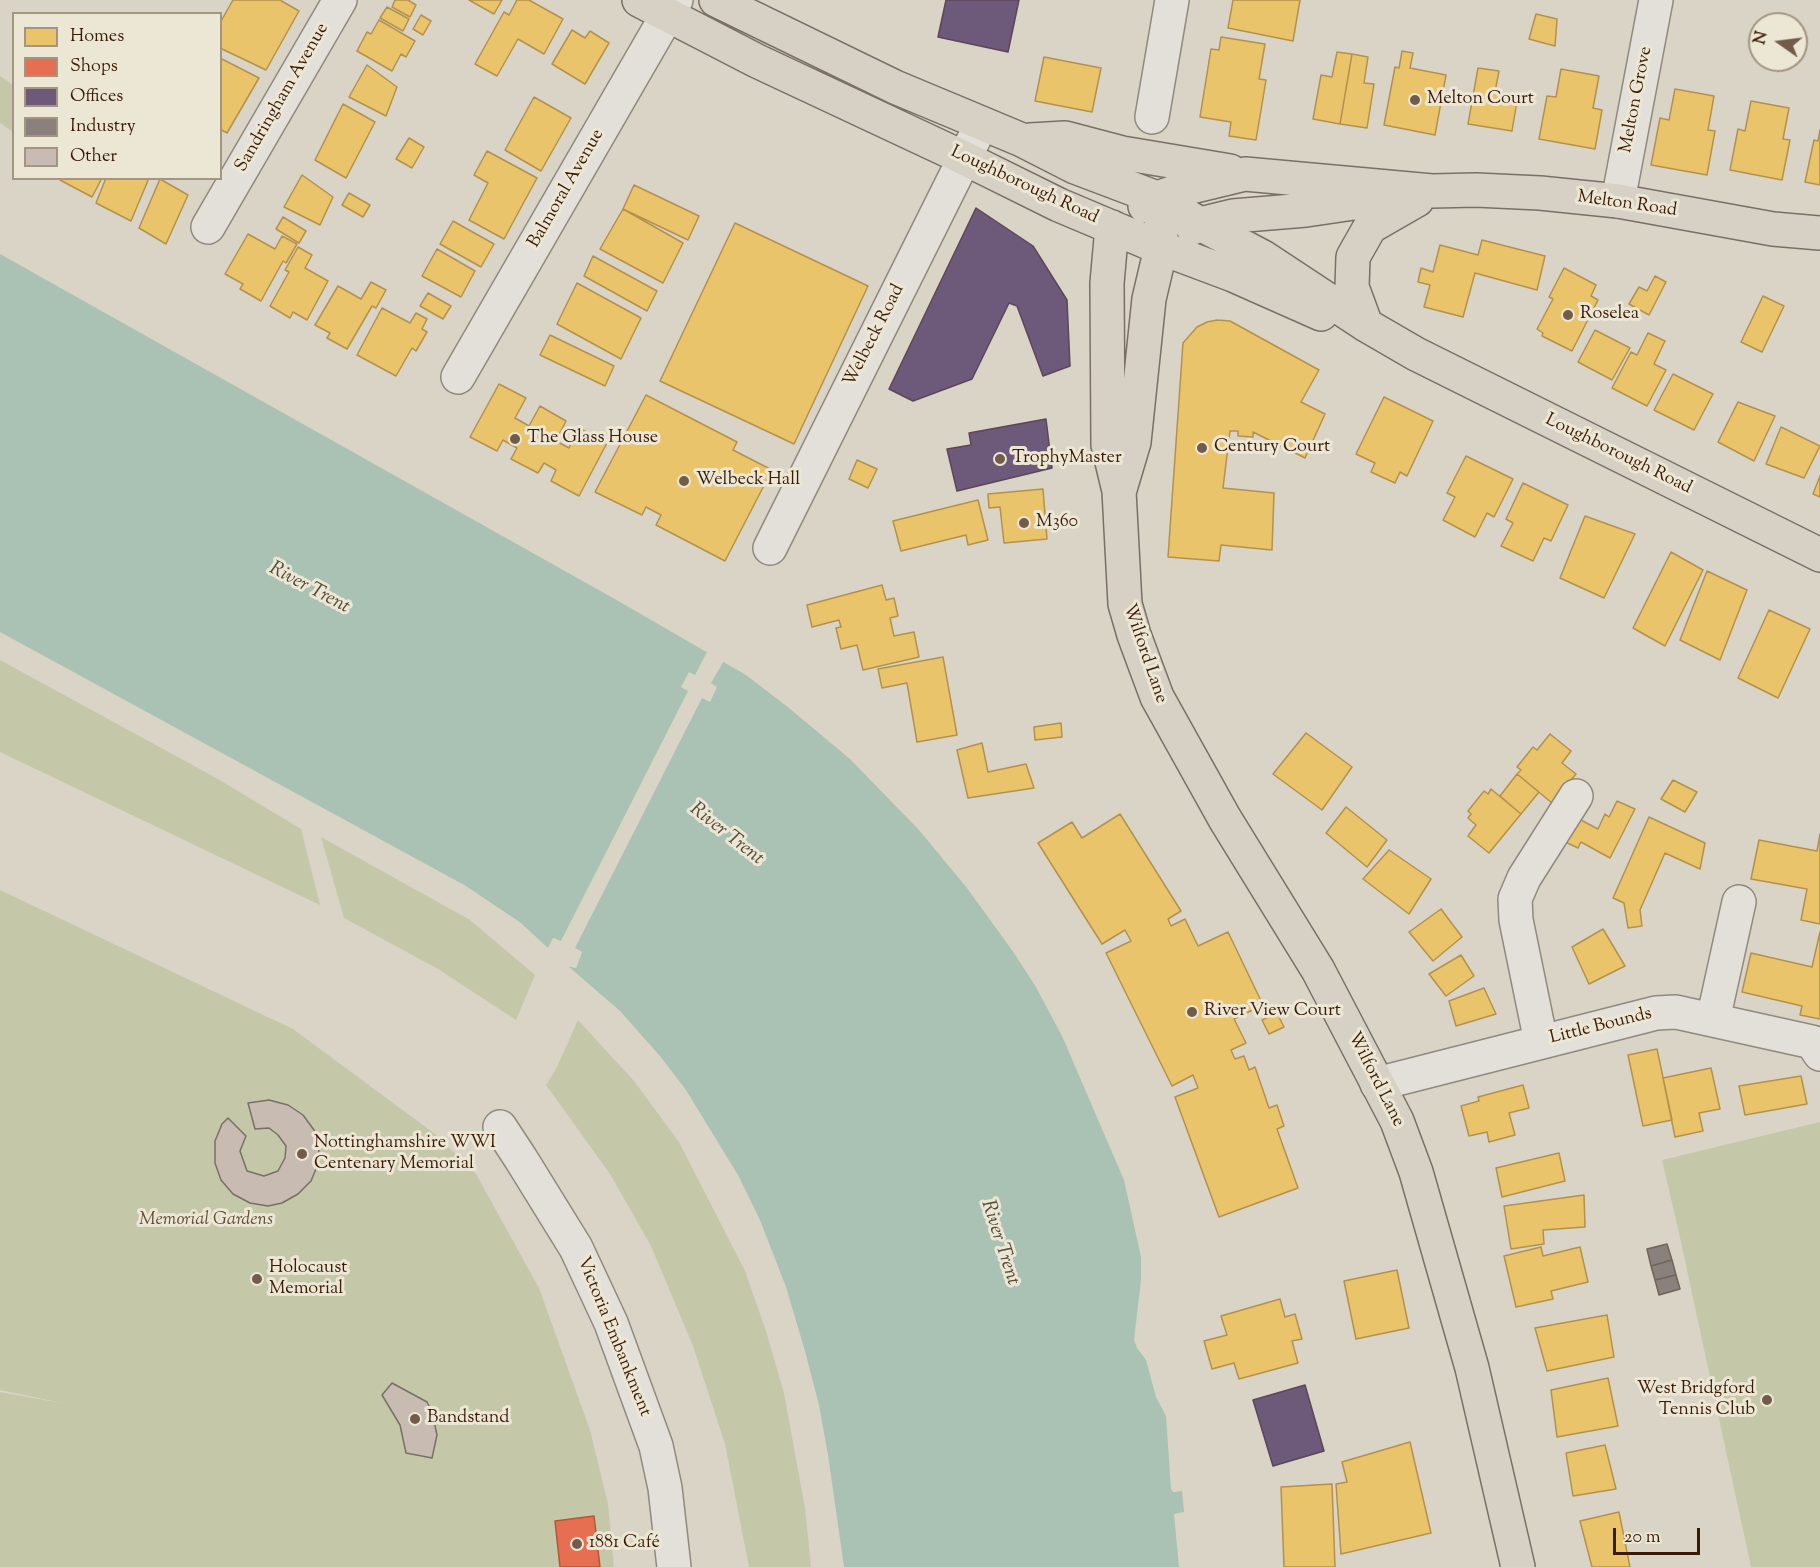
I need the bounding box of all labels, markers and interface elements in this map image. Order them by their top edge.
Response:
legend [12,12,222,180]
north arrow [1748,12,1808,72]
street label: Sandringham Avenue [232,20,334,176]
text: Homes [70,24,124,50]
text: N [1749,29,1775,47]
street label: Melton Grove [1616,45,1658,155]
text: Shops [70,54,118,80]
text: Offices [70,84,123,110]
place label: Melton Court [1427,89,1534,111]
marker: Melton Court [1408,93,1422,107]
text: Industry [70,114,136,140]
street label: Balmoral Avenue [524,126,610,252]
street label: Loughborough Road [947,142,1101,230]
text: Other [70,144,117,170]
street label: Melton Road [1576,187,1678,223]
street label: Welbeck Road [840,281,910,391]
place label: Roselea [1580,304,1639,326]
marker: Roselea [1561,308,1575,322]
street label: Loughborough Road [1541,410,1695,500]
place label: The Glass House [527,428,658,450]
marker: The Glass House [508,432,522,446]
place label: Century Court [1214,437,1330,459]
marker: Century Court [1195,441,1209,455]
place label: TrophyMaster [1012,448,1122,470]
marker: TrophyMaster [993,452,1007,466]
place label: Welbeck Hall [696,470,800,492]
marker: Welbeck Hall [677,474,691,488]
place label: M360 [1036,512,1078,534]
marker: M360 [1017,516,1031,530]
water label: River Trent [265,558,353,620]
street label: Wilford Lane [1117,602,1171,706]
water label: River Trent [684,798,768,872]
place label: River View Court [1204,1001,1341,1023]
street label: Little Bounds [1548,1004,1654,1050]
marker: River View Court [1185,1005,1199,1019]
street label: Wilford Lane [1342,1029,1408,1131]
place label: Nottinghamshire WWI Centenary Memorial [314,1133,496,1176]
marker: Nottinghamshire WWI Centenary Memorial [295,1147,309,1161]
water label: River Trent [974,1197,1024,1289]
park label: Memorial Gardens [139,1210,273,1232]
street label: Victoria Embankment [571,1254,655,1420]
place label: Holocaust Memorial [269,1258,347,1300]
marker: Holocaust Memorial [250,1272,264,1286]
place label: West Bridgford Tennis Club [1637,1379,1755,1422]
marker: West Bridgford Tennis Club [1760,1393,1774,1407]
place label: Bandstand [427,1408,509,1430]
marker: Bandstand [408,1412,422,1426]
scale bar [1616,1516,1703,1554]
text: 20 m [1624,1525,1661,1551]
place label: 1881 Café [589,1533,660,1555]
marker: 1881 Café [570,1537,584,1551]

